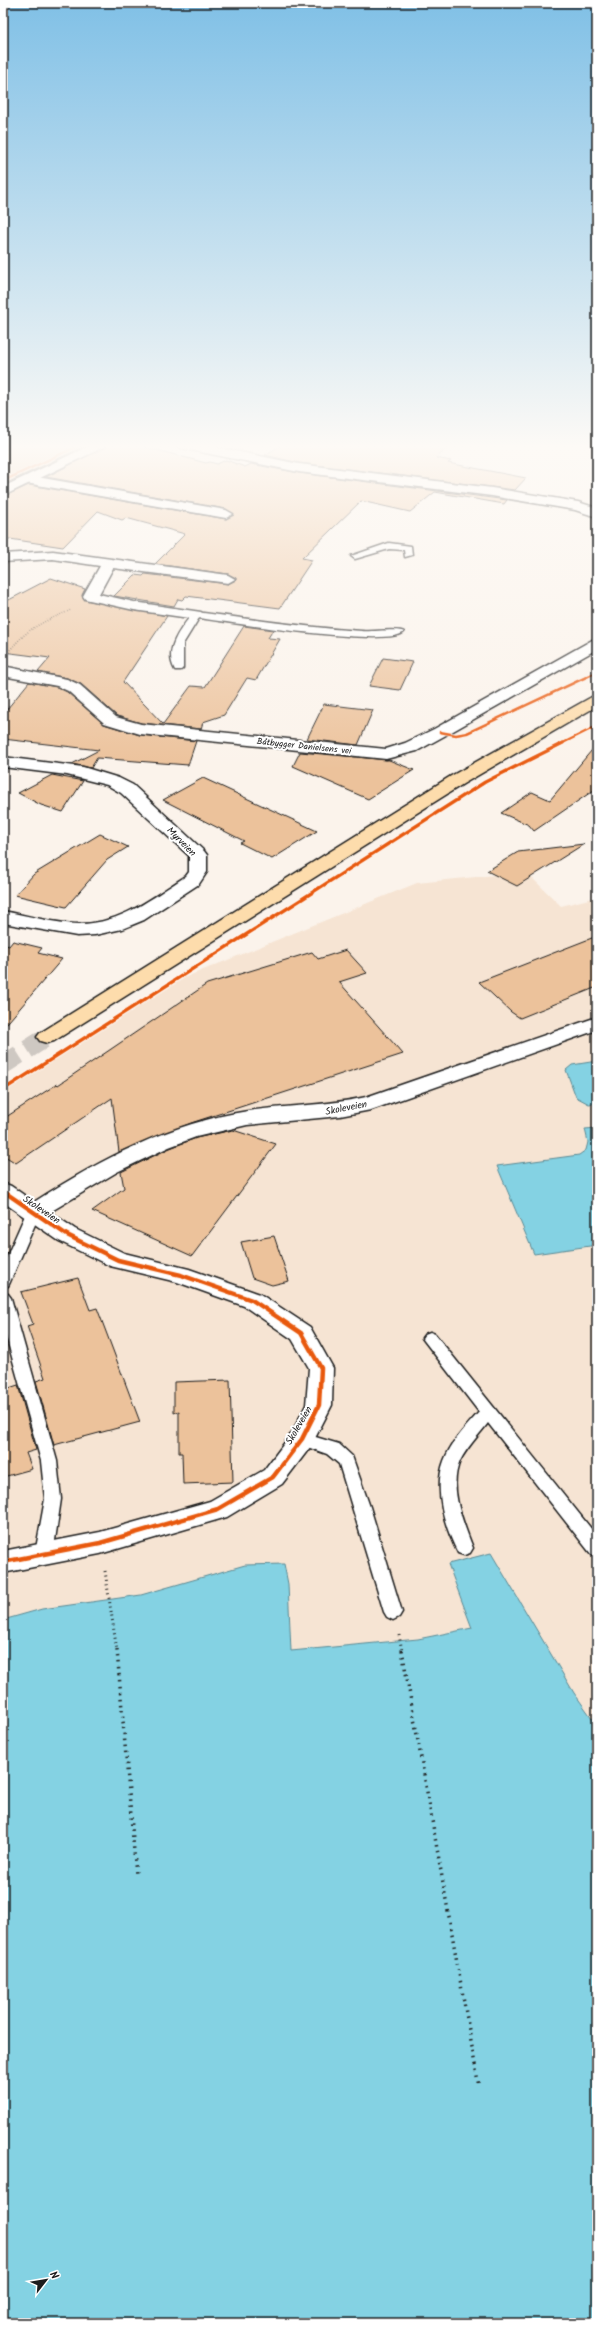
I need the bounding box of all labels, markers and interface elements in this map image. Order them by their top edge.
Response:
street label: Båtbygger Danielsens vei [256,734,353,759]
street label: Myrveien [163,823,200,860]
street label: Skoleveien [324,1096,369,1120]
street label: Skoleveien [19,1191,63,1228]
street label: Skoleveien [281,1403,316,1448]
north arrow [26,2260,66,2300]
text: N [44,2268,63,2283]

